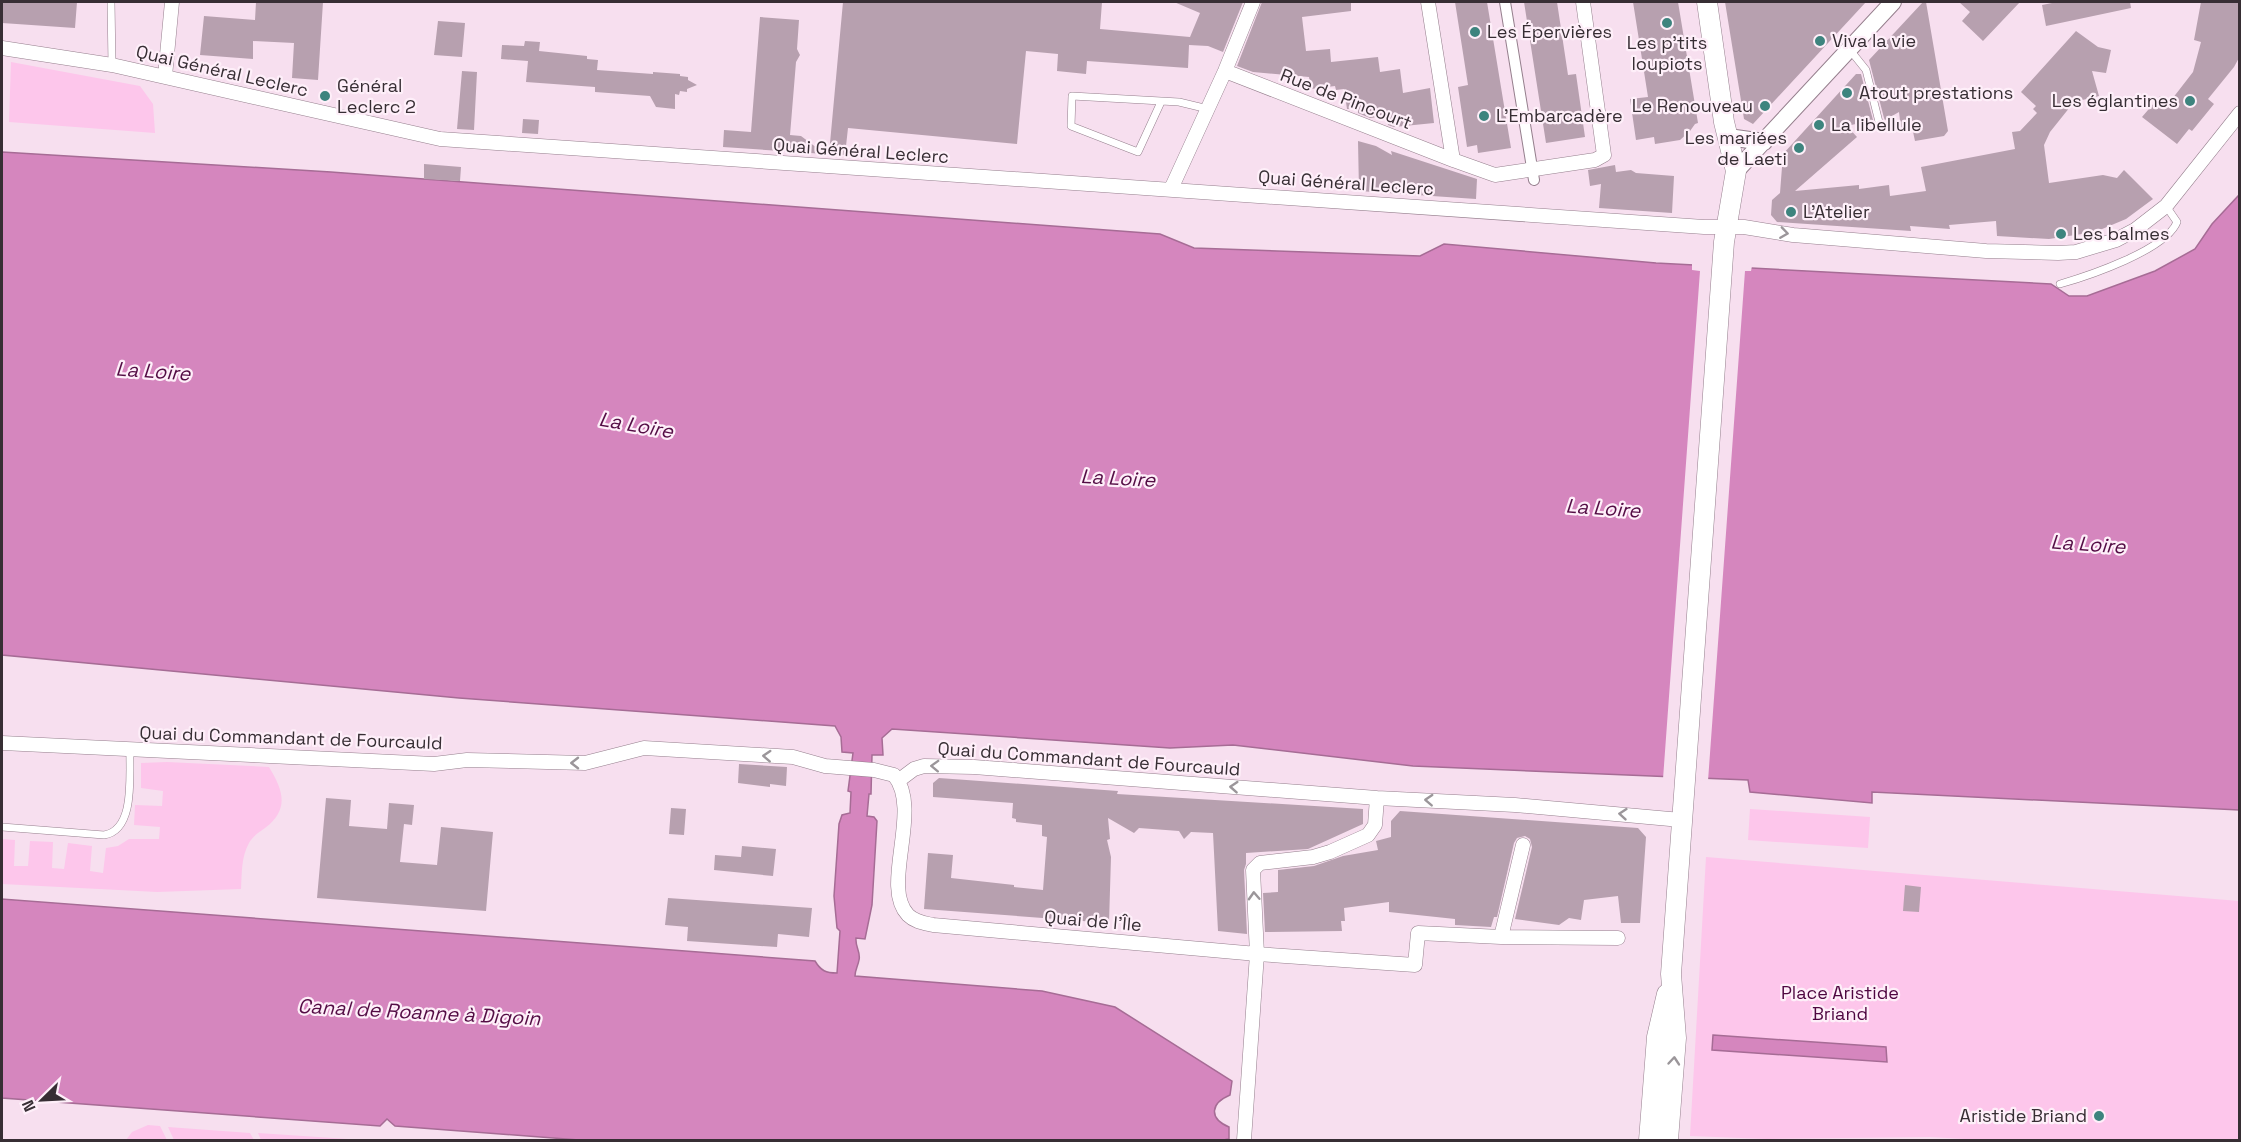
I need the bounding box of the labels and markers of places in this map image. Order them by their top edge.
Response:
marker: Les p'tits loupiots [1660,16,1674,30]
place label: Les Épervières [1487,20,1612,43]
marker: Les Épervières [1468,25,1482,39]
place label: Viva la vie [1832,29,1916,52]
place label: Les p'tits loupiots [1627,31,1707,75]
marker: Viva la vie [1813,34,1827,48]
place label: Général Leclerc 2 [337,74,416,118]
place label: Atout prestations [1859,81,2013,104]
marker: Atout prestations [1840,86,1854,100]
marker: Général Leclerc 2 [318,89,332,103]
place label: Les églantines [2052,89,2178,112]
place label: Le Renouveau [1632,94,1753,117]
marker: Les églantines [2183,94,2197,108]
marker: Le Renouveau [1758,99,1772,113]
place label: L'Embarcadère [1496,104,1623,127]
marker: L'Embarcadère [1477,109,1491,123]
place label: La libellule [1831,113,1922,136]
marker: La libellule [1812,118,1826,132]
place label: Les mariées de Laeti [1685,126,1787,170]
marker: Les mariées de Laeti [1792,141,1806,155]
place label: L'Atelier [1803,200,1870,223]
marker: L'Atelier [1784,205,1798,219]
place label: Les balmes [2073,222,2170,245]
marker: Les balmes [2054,227,2068,241]
place label: Aristide Briand [1960,1104,2087,1127]
marker: Aristide Briand [2092,1109,2106,1123]

